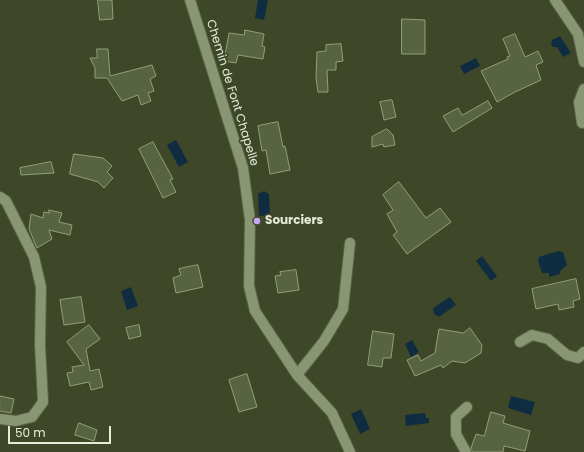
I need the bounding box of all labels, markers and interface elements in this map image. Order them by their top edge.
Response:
street label: Chemin de Font Chapelle [203,18,261,168]
place label: Sourciers [265,214,323,228]
marker: Sourciers [252,216,262,226]
scale bar [10,418,113,444]
text: 50 m [15,424,46,441]

